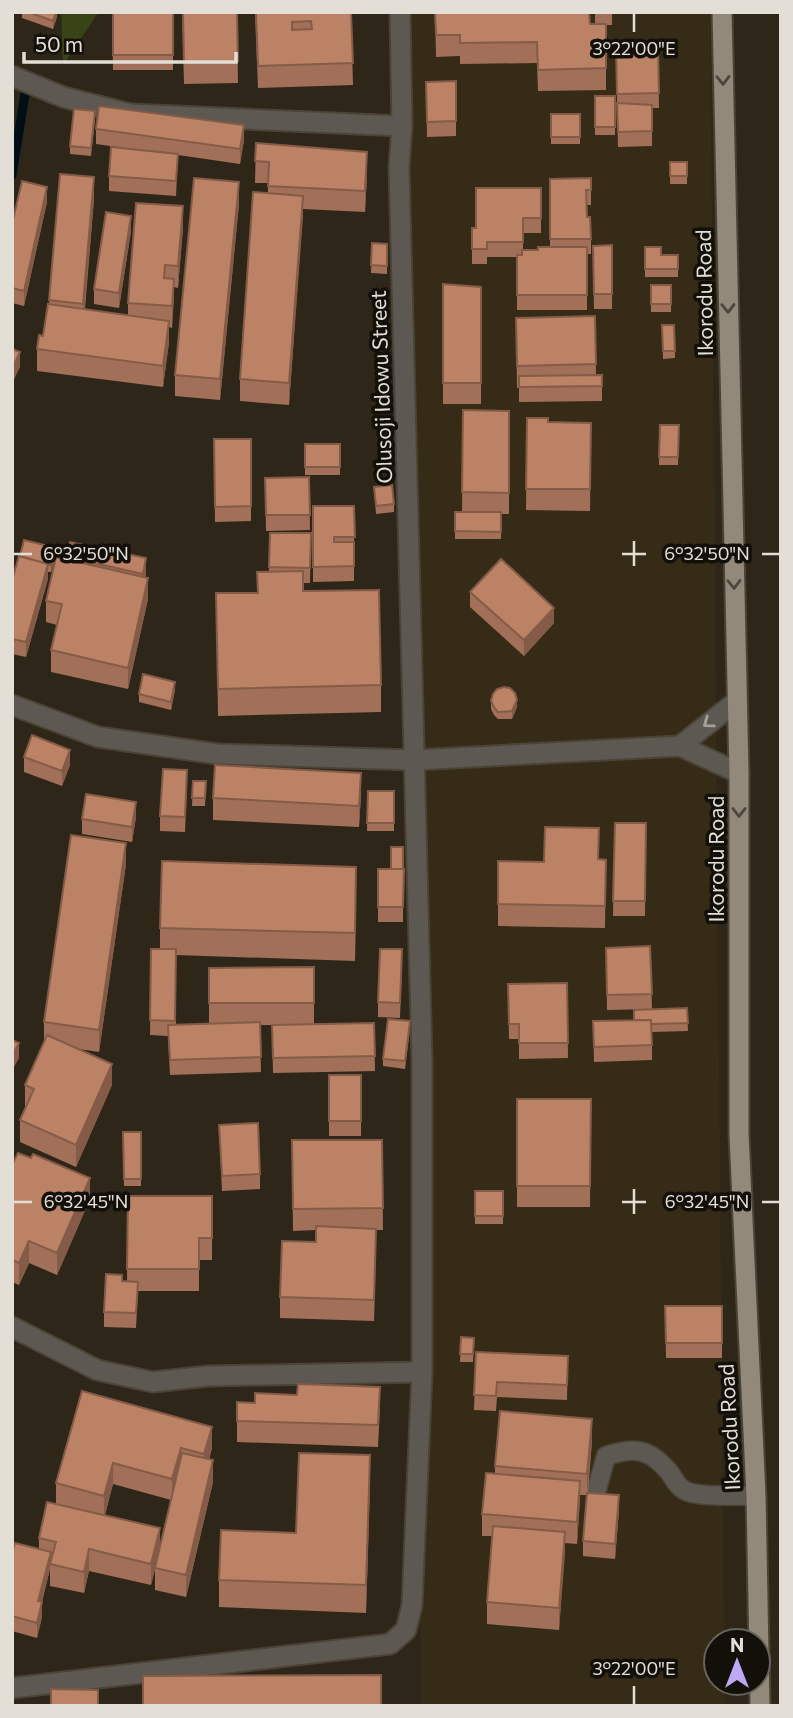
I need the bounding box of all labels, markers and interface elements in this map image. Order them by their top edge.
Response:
scale bar [24,21,236,65]
text: 50 m [35,31,83,56]
text: 3°22'00"E [592,37,676,59]
one-way arrow [716,75,731,86]
street label: Ikorodu Road [690,229,717,357]
street label: Olusoji Idowu Street [365,290,396,484]
one-way arrow [721,303,736,314]
text: 6°32'50"N [43,542,129,564]
text: 6°32'50"N [664,542,750,564]
one-way arrow [726,580,742,590]
one-way arrow [703,715,716,728]
street label: Ikorodu Road [703,796,728,922]
one-way arrow [731,807,747,818]
text: 6°32'45"N [44,1190,128,1212]
text: 6°32'45"N [665,1190,749,1212]
street label: Ikorodu Road [713,1363,744,1491]
north arrow [702,1627,772,1697]
text: N [730,1633,744,1656]
text: 3°22'00"E [592,1657,676,1679]

